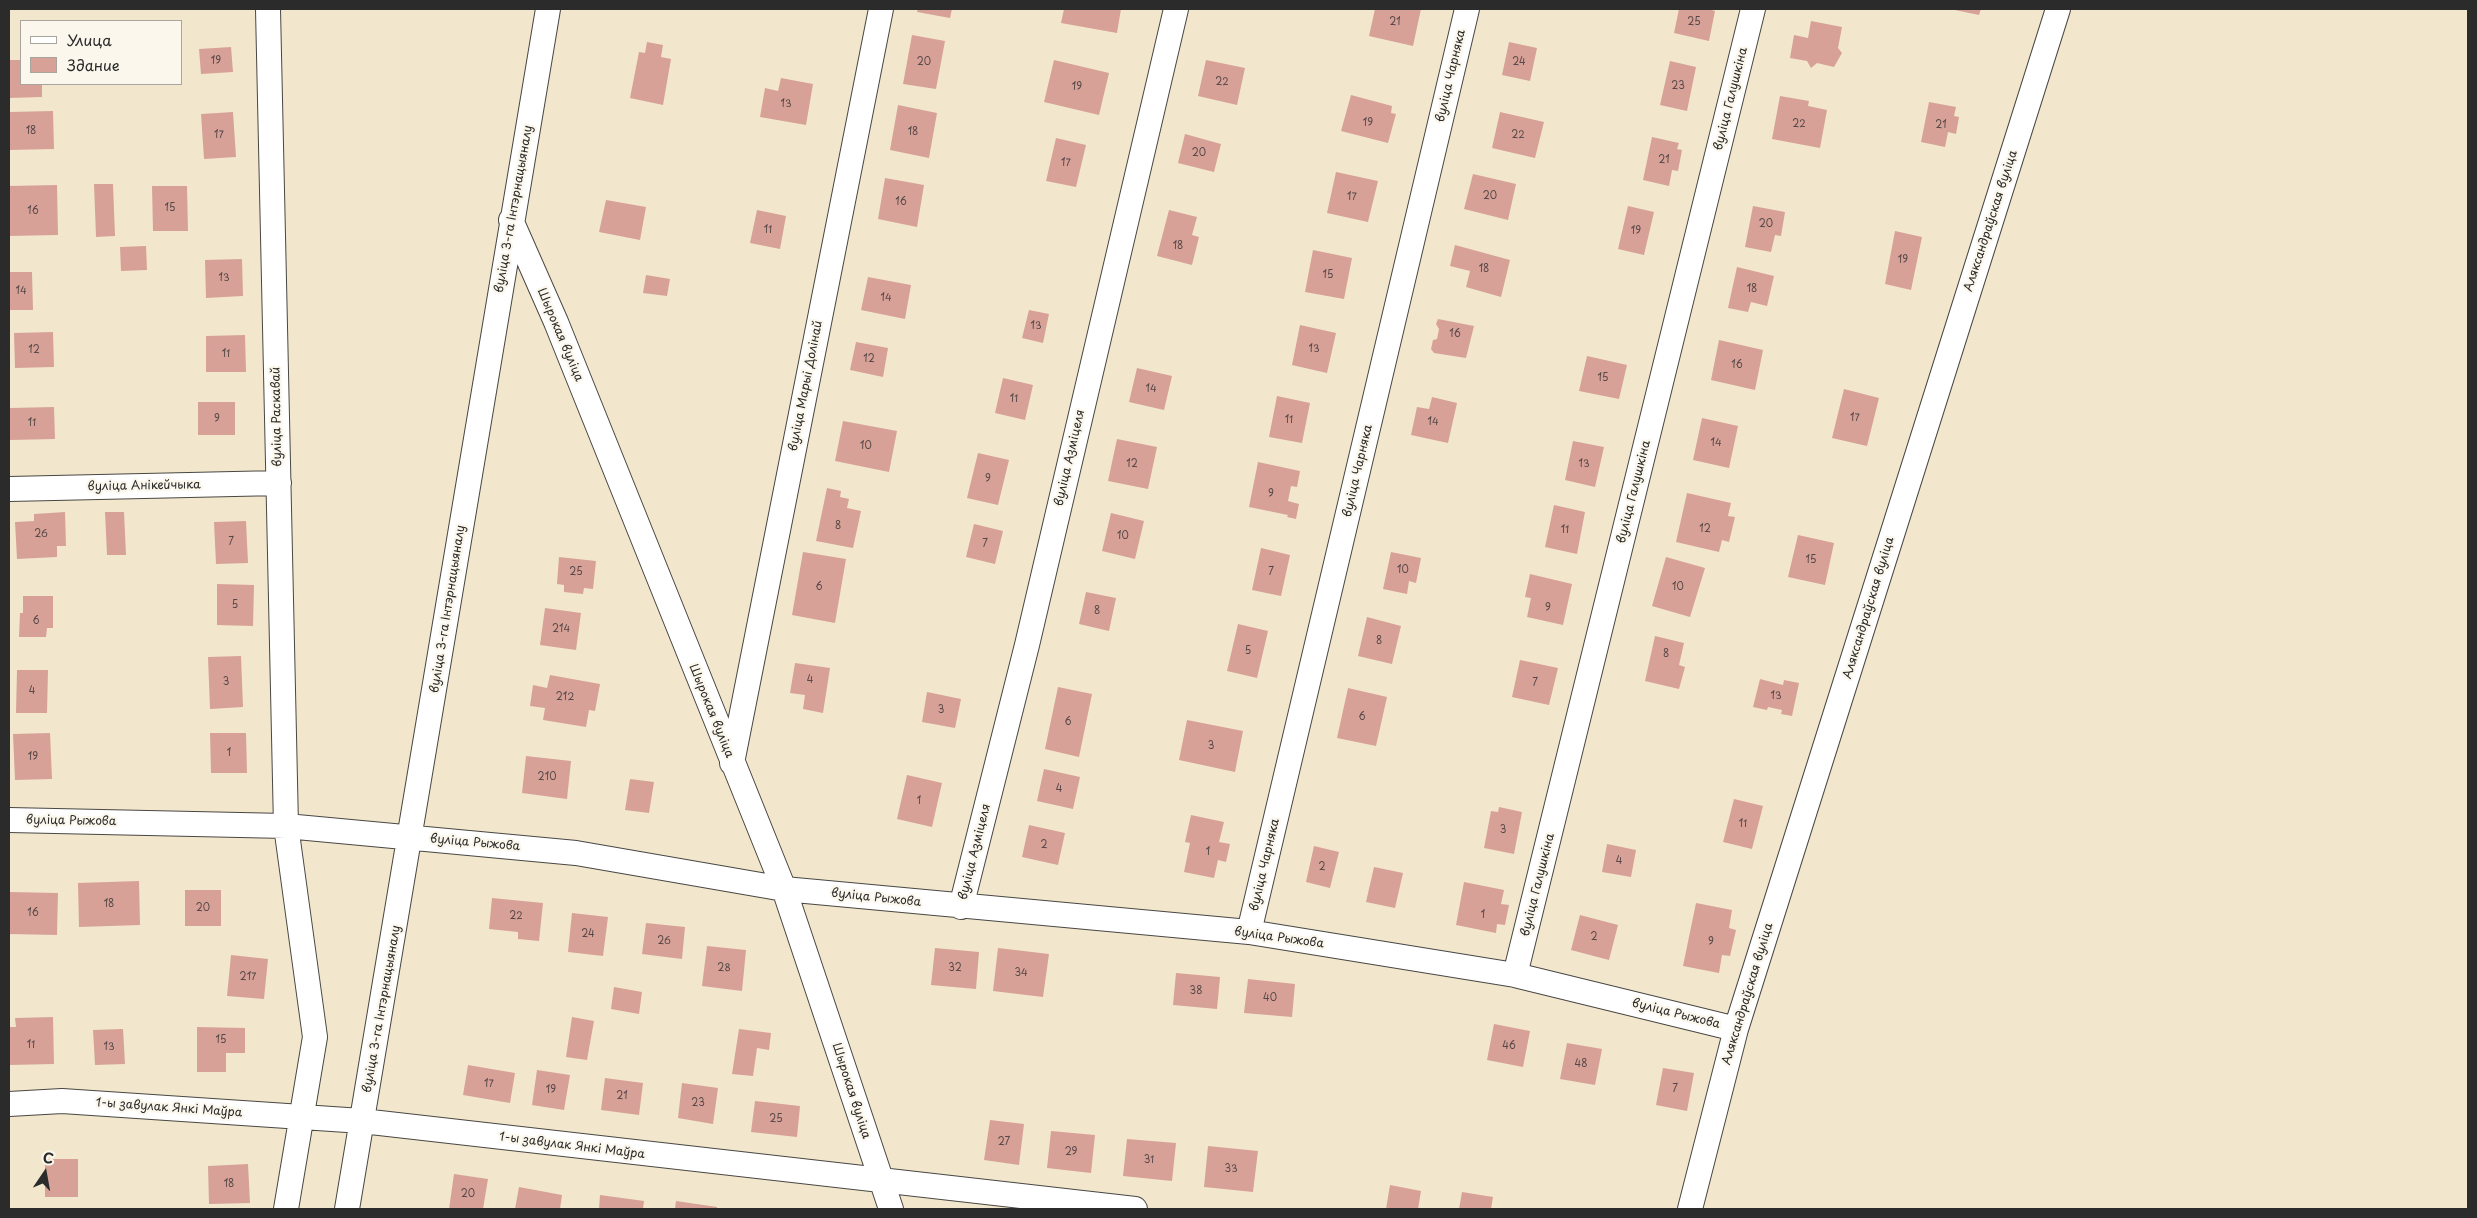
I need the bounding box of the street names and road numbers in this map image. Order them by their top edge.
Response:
street label: вуліца Чарняка [1433,28,1469,124]
street label: вуліца Галушкіна [1711,46,1751,152]
street label: вуліца 3-га Інтэрнацыяналу [492,124,536,294]
street label: Аляксандраўская вуліца [1961,149,2021,293]
street label: Шырокая вуліца [534,286,586,384]
street label: вуліца Марыі Долінай [786,320,826,452]
street label: вуліца Раскавай [269,367,285,467]
street label: вуліца Азміцеля [1052,408,1088,508]
street label: вуліца Чарняка [1340,423,1376,519]
street label: вуліца Галушкіна [1614,439,1654,545]
street label: вуліца Анікейчыка [87,478,201,494]
street label: вуліца 3-га Інтэрнацыяналу [428,524,468,694]
street label: Аляксандраўская вуліца [1841,535,1897,681]
street label: Шырокая вуліца [686,662,736,760]
street label: вуліца Азміцеля [956,802,994,902]
street label: вуліца Рыжова [26,813,116,829]
street label: вуліца Чарняка [1247,817,1283,913]
street label: вуліца Рыжова [429,832,521,854]
street label: вуліца Галушкіна [1518,832,1558,938]
street label: вуліца Рыжова [830,886,922,910]
street label: Аляксандраўская вуліца [1720,921,1776,1067]
street label: вуліца 3-га Інтэрнацыяналу [360,924,404,1094]
street label: вуліца Рыжова [1233,925,1325,951]
street label: вуліца Рыжова [1630,996,1722,1032]
street label: Шырокая вуліца [829,1041,873,1141]
street label: 1-ы завулак Янкі Маўра [95,1096,243,1120]
street label: 1-ы завулак Янкі Маўра [498,1130,646,1162]

